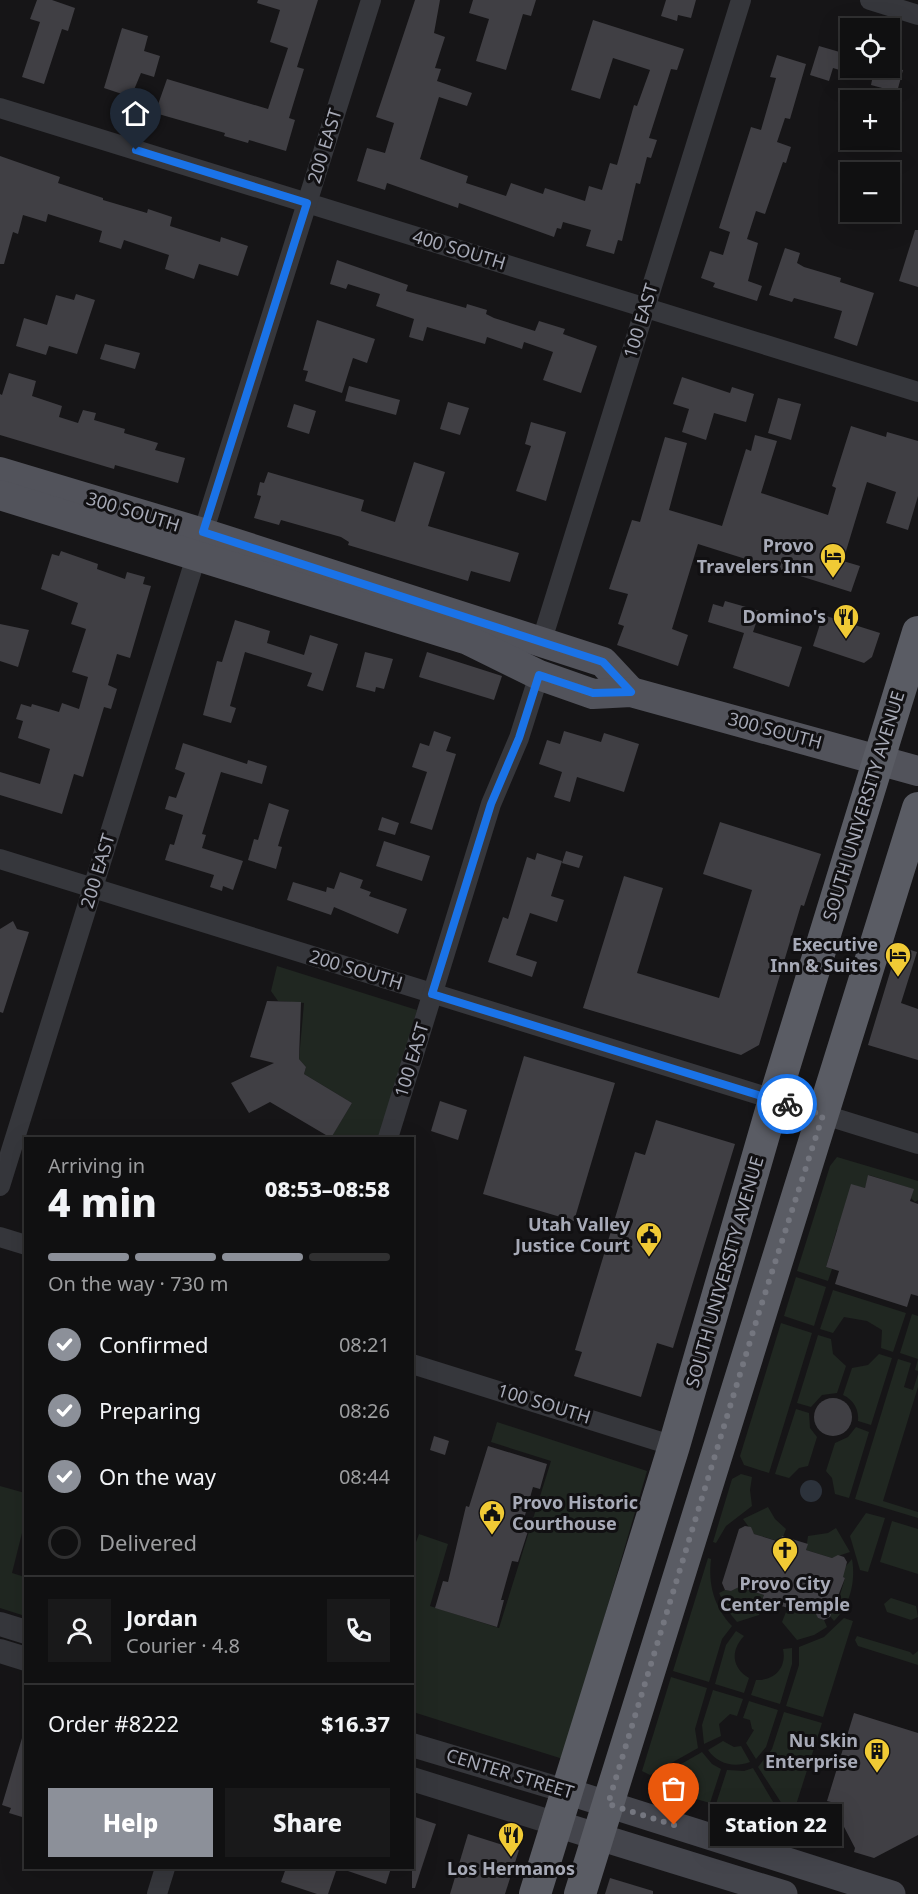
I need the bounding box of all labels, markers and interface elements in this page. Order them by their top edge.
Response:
map controls [840,18,900,222]
button: locate [840,18,900,78]
pin [110,88,161,150]
button: + [840,90,900,150]
icon: home [119,97,152,130]
street label: 200 EAST [301,105,347,186]
button: − [840,162,900,222]
street label: 400 SOUTH [410,224,509,275]
street label: 100 EAST [617,280,663,361]
street label: 300 SOUTH [84,486,183,537]
place label: Provo Travelers Inn [697,533,814,578]
hotel icon: Provo Travelers Inn [818,541,848,579]
restaurant icon: Domino's [831,602,861,640]
place label: Domino's [743,604,826,628]
street label: SOUTH UNIVERSITY AVENUE [817,688,910,924]
street label: 300 SOUTH [726,706,825,754]
street label: 200 EAST [74,830,120,911]
place label: Executive Inn & Suites [770,932,878,977]
hotel icon: Executive Inn & Suites [883,940,913,978]
street label: 200 SOUTH [307,944,406,995]
street label: 100 EAST [388,1019,434,1100]
courier [757,1074,817,1134]
icon: bike [771,1088,804,1121]
text: Arriving in [48,1152,145,1179]
street label: SOUTH UNIVERSITY AVENUE [680,1153,769,1390]
text: 08:53–08:58 [265,1173,390,1203]
text: 4 min [48,1175,157,1228]
place label: Utah Valley Justice Court [513,1212,631,1257]
public building icon: Utah Valley Justice Court [634,1220,664,1258]
text: On the way · 730 m [48,1270,228,1297]
icon: check [48,1328,81,1361]
text: Confirmed [99,1329,209,1359]
text: 08:21 [339,1331,390,1358]
street label: 100 SOUTH [495,1378,594,1429]
icon: check [48,1394,81,1427]
text: Preparing [99,1395,201,1425]
text: 08:26 [339,1397,390,1424]
icon: check [48,1460,81,1493]
text: On the way [99,1461,216,1491]
text: 08:44 [339,1463,390,1490]
place label: Provo Historic Courthouse [512,1490,638,1535]
public building icon: Provo Historic Courthouse [477,1498,507,1536]
text: Delivered [99,1527,197,1557]
church icon: Provo City Center Temple [770,1535,800,1573]
place label: Provo City Center Temple [720,1571,850,1616]
button: person [48,1599,111,1662]
button: phone [327,1599,390,1662]
text: Jordan [126,1602,198,1632]
text: Courier · 4.8 [126,1632,240,1659]
text: Order #8222 [48,1708,179,1738]
text: $16.37 [321,1708,390,1738]
place label: Nu Skin Enterprise [765,1728,858,1773]
building icon: Nu Skin Enterprise [862,1736,892,1774]
street label: CENTER STREET [444,1742,577,1804]
pin [648,1763,699,1825]
icon: bag [657,1772,690,1805]
button: Help [48,1788,213,1857]
button: Share [225,1788,390,1857]
callout: Station 22 [710,1804,842,1846]
text: Station 22 [725,1811,827,1838]
restaurant icon: Los Hermanos [496,1820,526,1858]
place label: Los Hermanos [447,1856,575,1880]

